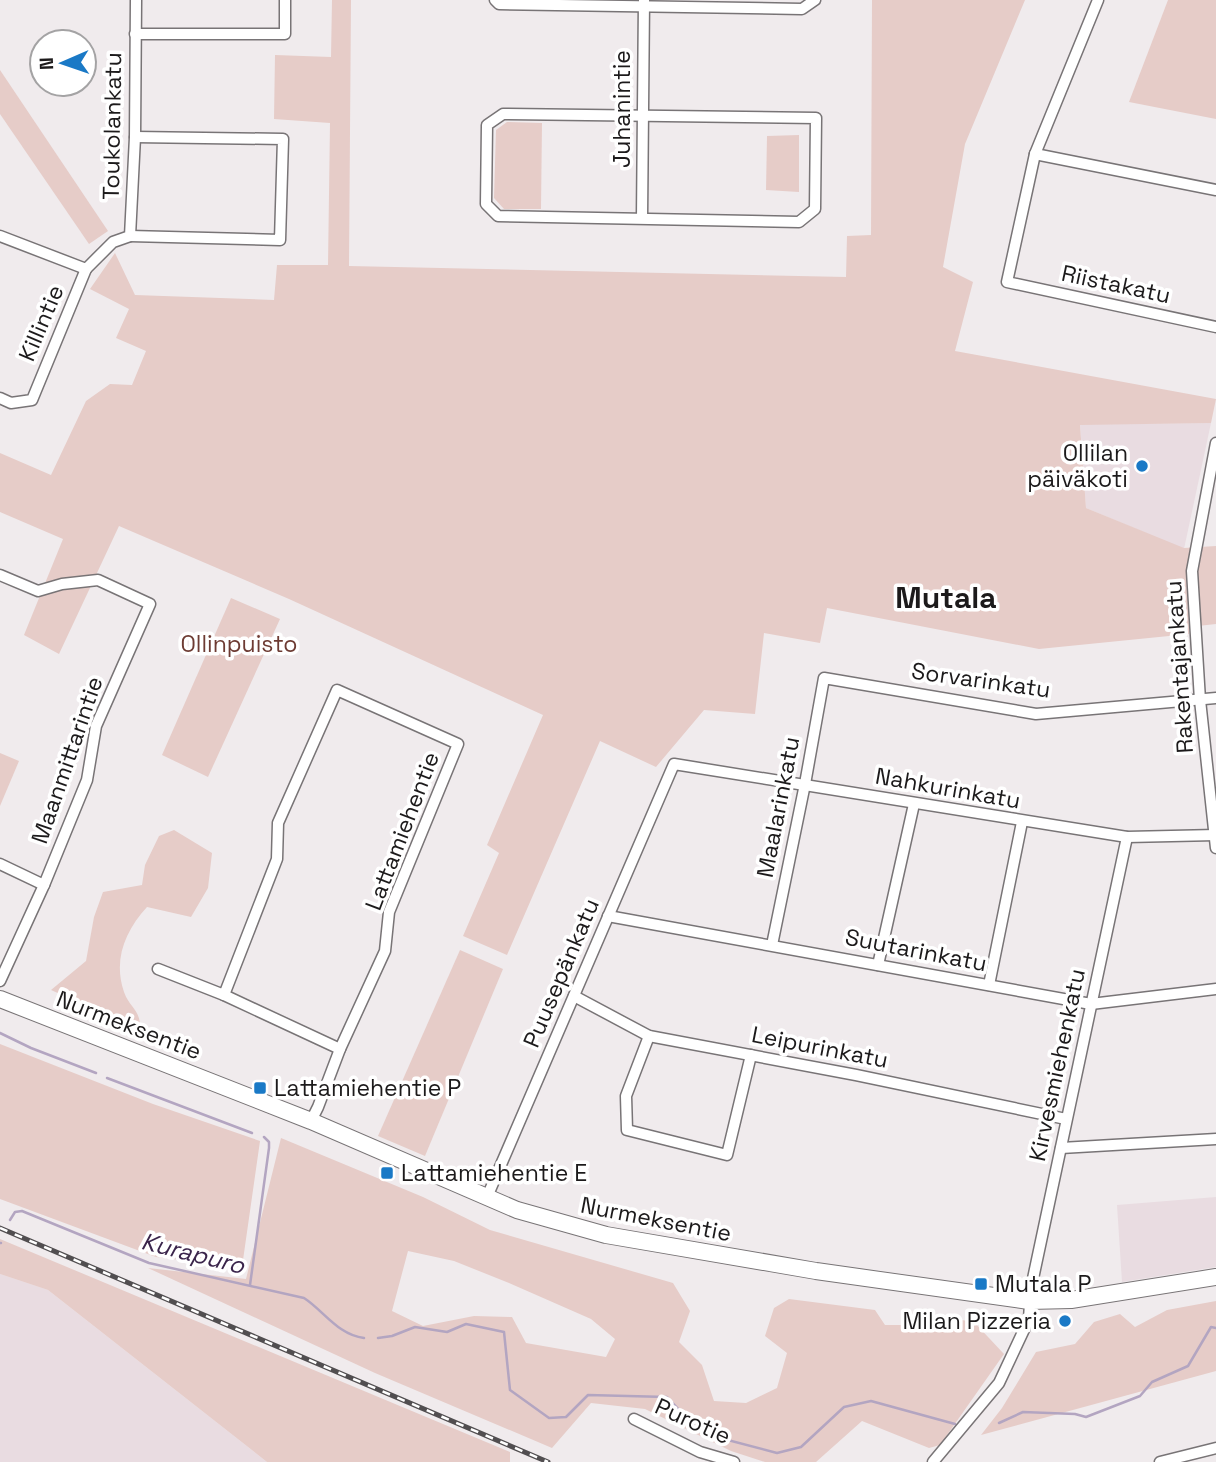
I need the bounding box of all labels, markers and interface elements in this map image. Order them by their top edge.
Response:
north arrow [28,28,98,98]
street label: Juhanintie [607,50,637,168]
street label: Toukolankatu [96,52,128,200]
text: N [34,57,59,70]
street label: Riistakatu [1059,258,1173,310]
street label: Killintie [12,280,70,366]
place label: Ollilan päiväkoti [1027,438,1128,494]
marker: Ollilan päiväkoti [1134,458,1150,474]
district label: Mutala [895,578,997,617]
street label: Rakentajankatu [1158,580,1200,754]
park label: Ollinpuisto [180,629,298,659]
street label: Sorvarinkatu [910,655,1052,705]
street label: Maanmittarintie [24,672,110,848]
street label: Maalarinkatu [750,734,806,880]
street label: Lattamiehentie [358,748,446,914]
street label: Nahkurinkatu [873,760,1023,816]
street label: Puusepänkatu [516,894,606,1052]
street label: Suutarinkatu [843,922,989,978]
street label: Kirvesmiehenkatu [1022,966,1092,1164]
street label: Nurmeksentie [52,984,206,1066]
street label: Leipurinkatu [749,1019,891,1075]
place label: Lattamiehentie P [274,1073,461,1103]
marker: Lattamiehentie P [252,1080,268,1096]
place label: Lattamiehentie E [401,1158,587,1188]
marker: Lattamiehentie E [379,1165,395,1181]
street label: Nurmeksentie [578,1190,734,1248]
water label: Kurapuro [138,1225,249,1281]
place label: Mutala P [995,1269,1091,1299]
marker: Mutala P [973,1276,989,1292]
place label: Milan Pizzeria [902,1306,1051,1336]
marker: Milan Pizzeria [1057,1313,1073,1329]
street label: Purotie [650,1391,736,1451]

